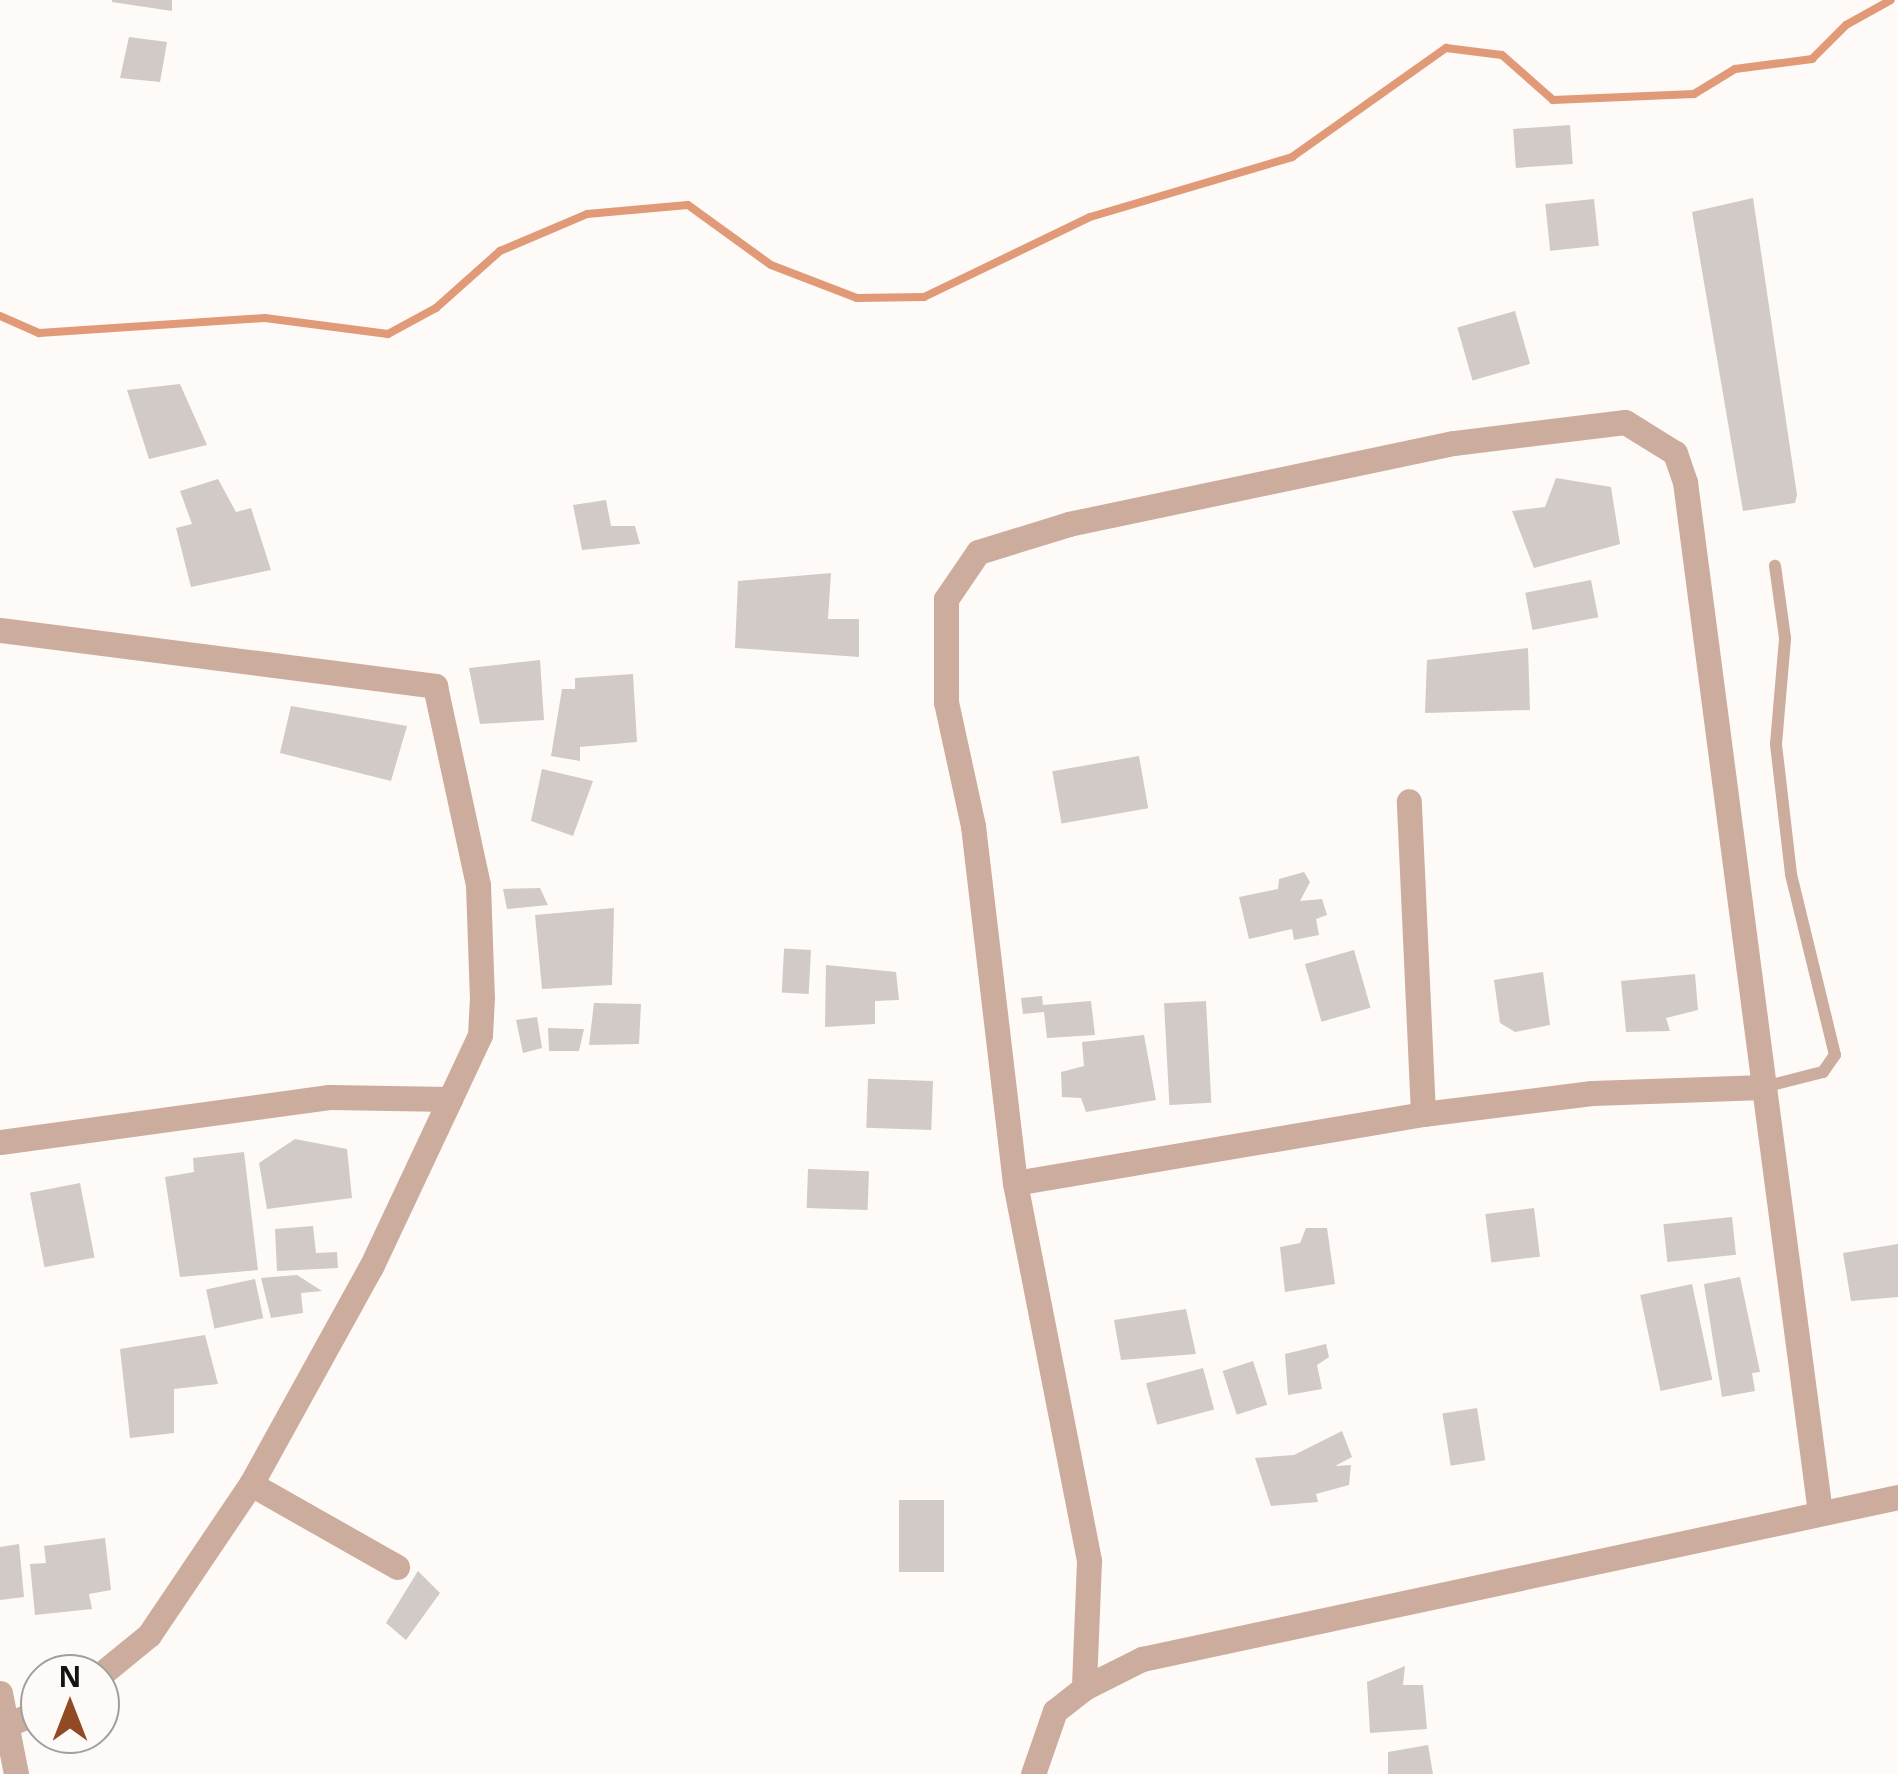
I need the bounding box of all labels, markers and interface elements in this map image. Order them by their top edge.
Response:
north arrow [20,1654,120,1754]
text: N [59,1657,81,1695]

